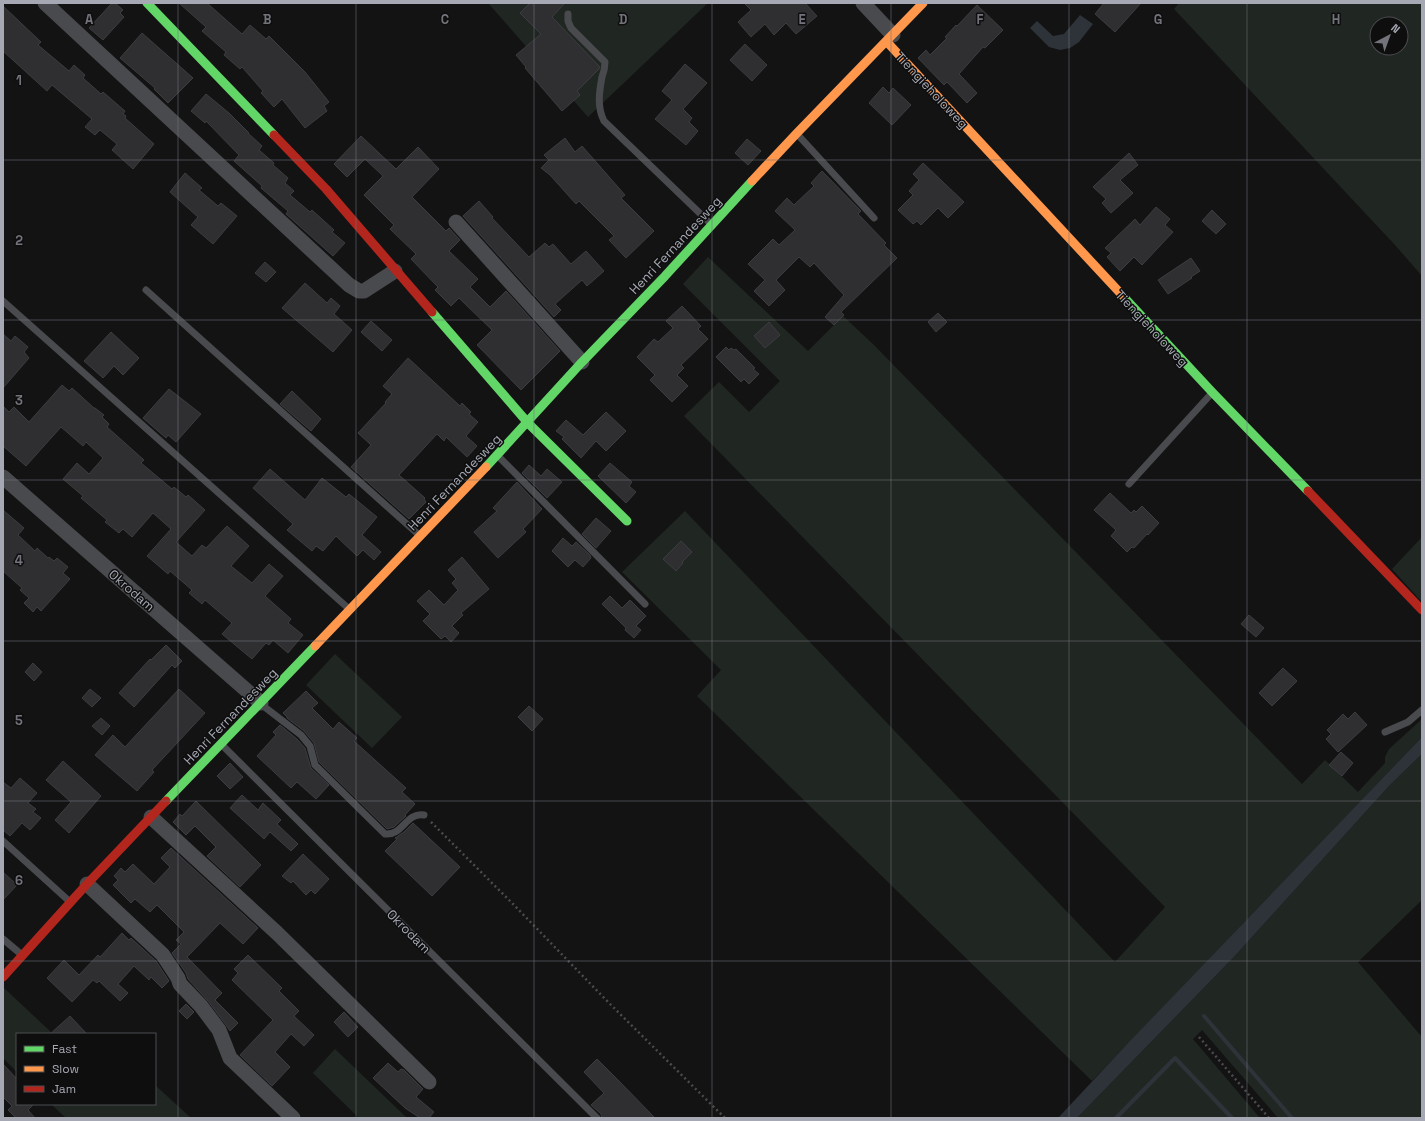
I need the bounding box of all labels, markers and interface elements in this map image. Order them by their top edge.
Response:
text: A [85,11,94,28]
text: B [263,11,272,28]
text: C [441,11,449,28]
text: D [619,11,628,28]
text: E [798,11,806,28]
text: F [977,11,984,28]
text: G [1154,11,1162,28]
text: H [1332,11,1340,28]
north arrow [1369,16,1409,56]
text: N [1388,21,1403,36]
street label: Tiengieholoweg [892,48,972,132]
text: 1 [16,72,22,89]
street label: Henri Fernandesweg [626,193,725,298]
text: 2 [15,232,23,249]
street label: Tiengieholoweg [1112,286,1192,370]
text: 3 [15,392,23,409]
street label: Henri Fernandesweg [404,431,505,534]
text: 4 [15,552,23,569]
street label: Okrodam [105,566,158,615]
street label: Henri Fernandesweg [180,665,281,768]
text: 5 [15,712,23,729]
text: 6 [15,872,23,889]
street label: Okrodam [383,906,434,957]
legend [16,1033,156,1105]
text: Fast [52,1041,77,1057]
text: Slow [52,1061,79,1077]
text: Jam [52,1081,76,1097]

